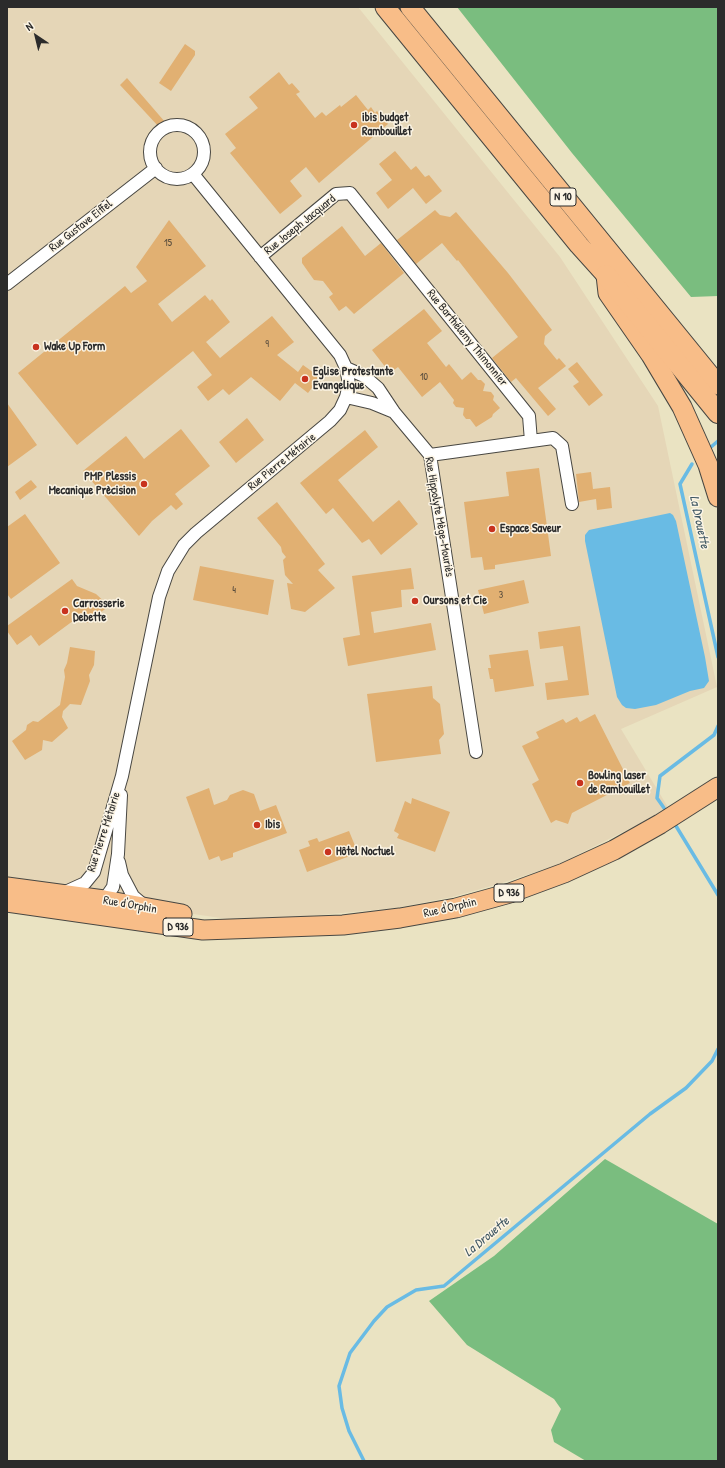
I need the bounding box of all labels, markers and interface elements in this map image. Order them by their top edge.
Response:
north arrow [16,16,56,56]
text: N [23,19,36,34]
place label: ibis budget Rambouillet [362,111,412,139]
marker: ibis budget Rambouillet [349,120,359,130]
road number: N 10 [550,188,576,206]
street label: Rue Joseph Jacquard [261,192,339,258]
street label: Rue Gustave Eiffel [46,197,116,255]
house number: 15 [164,237,172,249]
street label: Rue Barthélemy Thimonnier [424,287,510,389]
house number: 9 [265,338,269,350]
place label: Wake Up Form [44,340,105,354]
marker: Wake Up Form [31,342,41,352]
place label: Eglise Protestante Evangelique [313,365,394,393]
house number: 10 [420,371,428,383]
marker: Eglise Protestante Evangelique [300,374,310,384]
street label: Rue Pierre Métairie [245,430,319,494]
street label: Rue Hippolyte Mège-Mouriès [421,456,457,578]
place label: PMP Plessis Mecanique Prècision [49,470,136,498]
marker: PMP Plessis Mecanique Prècision [139,479,149,489]
water label: La Drouette [686,494,712,550]
place label: Espace Saveur [500,522,561,536]
marker: Espace Saveur [487,524,497,534]
house number: 4 [232,584,236,596]
house number: 3 [499,589,503,601]
place label: Oursons et Cie [423,594,487,608]
marker: Oursons et Cie [410,596,420,606]
place label: Carrosserie Debette [73,597,124,625]
marker: Carrosserie Debette [60,606,70,616]
place label: Bowling laser de Rambouillet [588,769,650,797]
marker: Bowling laser de Rambouillet [575,778,585,788]
street label: Rue Pierre Métairie [84,790,124,874]
place label: Ibis [265,818,280,832]
marker: Ibis [252,820,262,830]
place label: Hôtel Noctuel [336,845,394,859]
marker: Hôtel Noctuel [323,847,333,857]
road number: D 936 [494,884,524,902]
street label: Rue d'Orphin [102,893,158,917]
street label: Rue d'Orphin [422,895,478,921]
road number: D 936 [163,918,193,936]
water label: La Drouette [461,1214,513,1260]

